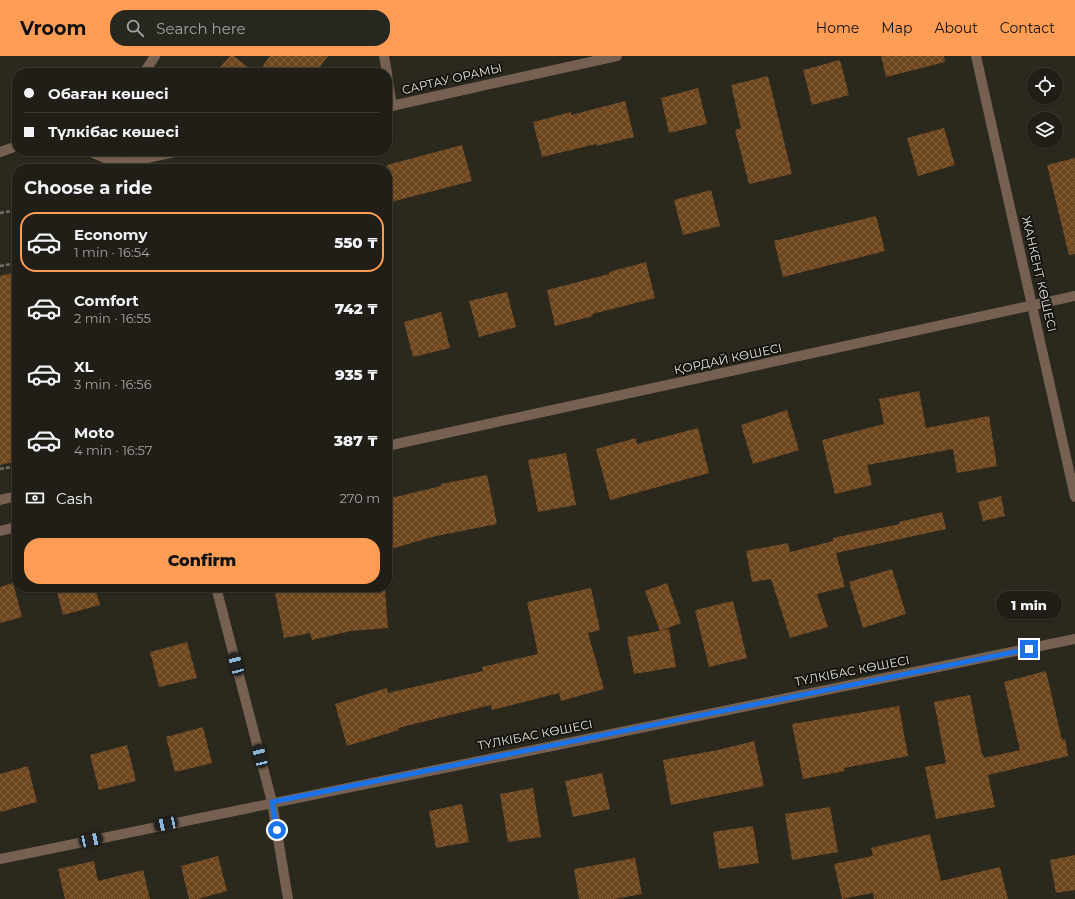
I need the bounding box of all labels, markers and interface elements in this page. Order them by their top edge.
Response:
search box [110,10,390,46]
text: Vroom [20,17,86,40]
icon: search [124,17,146,39]
text: Search here [156,19,246,38]
text: Home [816,19,859,37]
text: Map [881,19,912,37]
text: About [934,19,978,37]
text: Contact [1000,19,1055,37]
street label: САРТАУ ОРАМЫ [400,60,503,97]
map controls [1027,68,1063,148]
button: locate [1027,68,1063,104]
text: Обаған көшесі [48,84,168,103]
button: layers [1027,112,1063,148]
text: Түлкібас көшесі [48,122,179,141]
text: Choose a ride [24,177,152,199]
street label: ЖАНКЕНТ КӨШЕСІ [1019,215,1060,333]
icon: car [26,224,62,260]
text: Economy [74,225,147,244]
text: 550 ₸ [334,233,378,252]
text: 1 min · 16:54 [74,244,150,260]
icon: car [26,290,62,326]
text: Comfort [74,291,139,310]
text: 742 ₸ [335,299,378,318]
text: 2 min · 16:55 [74,310,151,326]
street label: ҚОРДАЙ КӨШЕСІ [672,340,783,377]
icon: car [26,356,62,392]
text: XL [74,357,93,376]
text: 935 ₸ [335,365,378,384]
text: 3 min · 16:56 [74,376,152,392]
icon: car [26,422,62,458]
text: Moto [74,423,114,442]
text: 387 ₸ [334,431,378,450]
text: 4 min · 16:57 [74,442,152,458]
icon: cash [24,487,46,509]
text: Cash [56,489,93,508]
text: 270 m [339,490,380,506]
button: Confirm [24,538,380,584]
callout: 1 min [996,591,1062,619]
text: 1 min [1011,597,1047,613]
route end [1020,640,1038,658]
car [227,651,245,677]
street label: ТҮЛКІБАС КӨШЕСІ [793,652,911,689]
street label: ТҮЛКІБАС КӨШЕСІ [476,716,594,753]
car [251,743,269,769]
car [153,816,179,832]
route start [268,821,286,839]
car [78,832,104,848]

